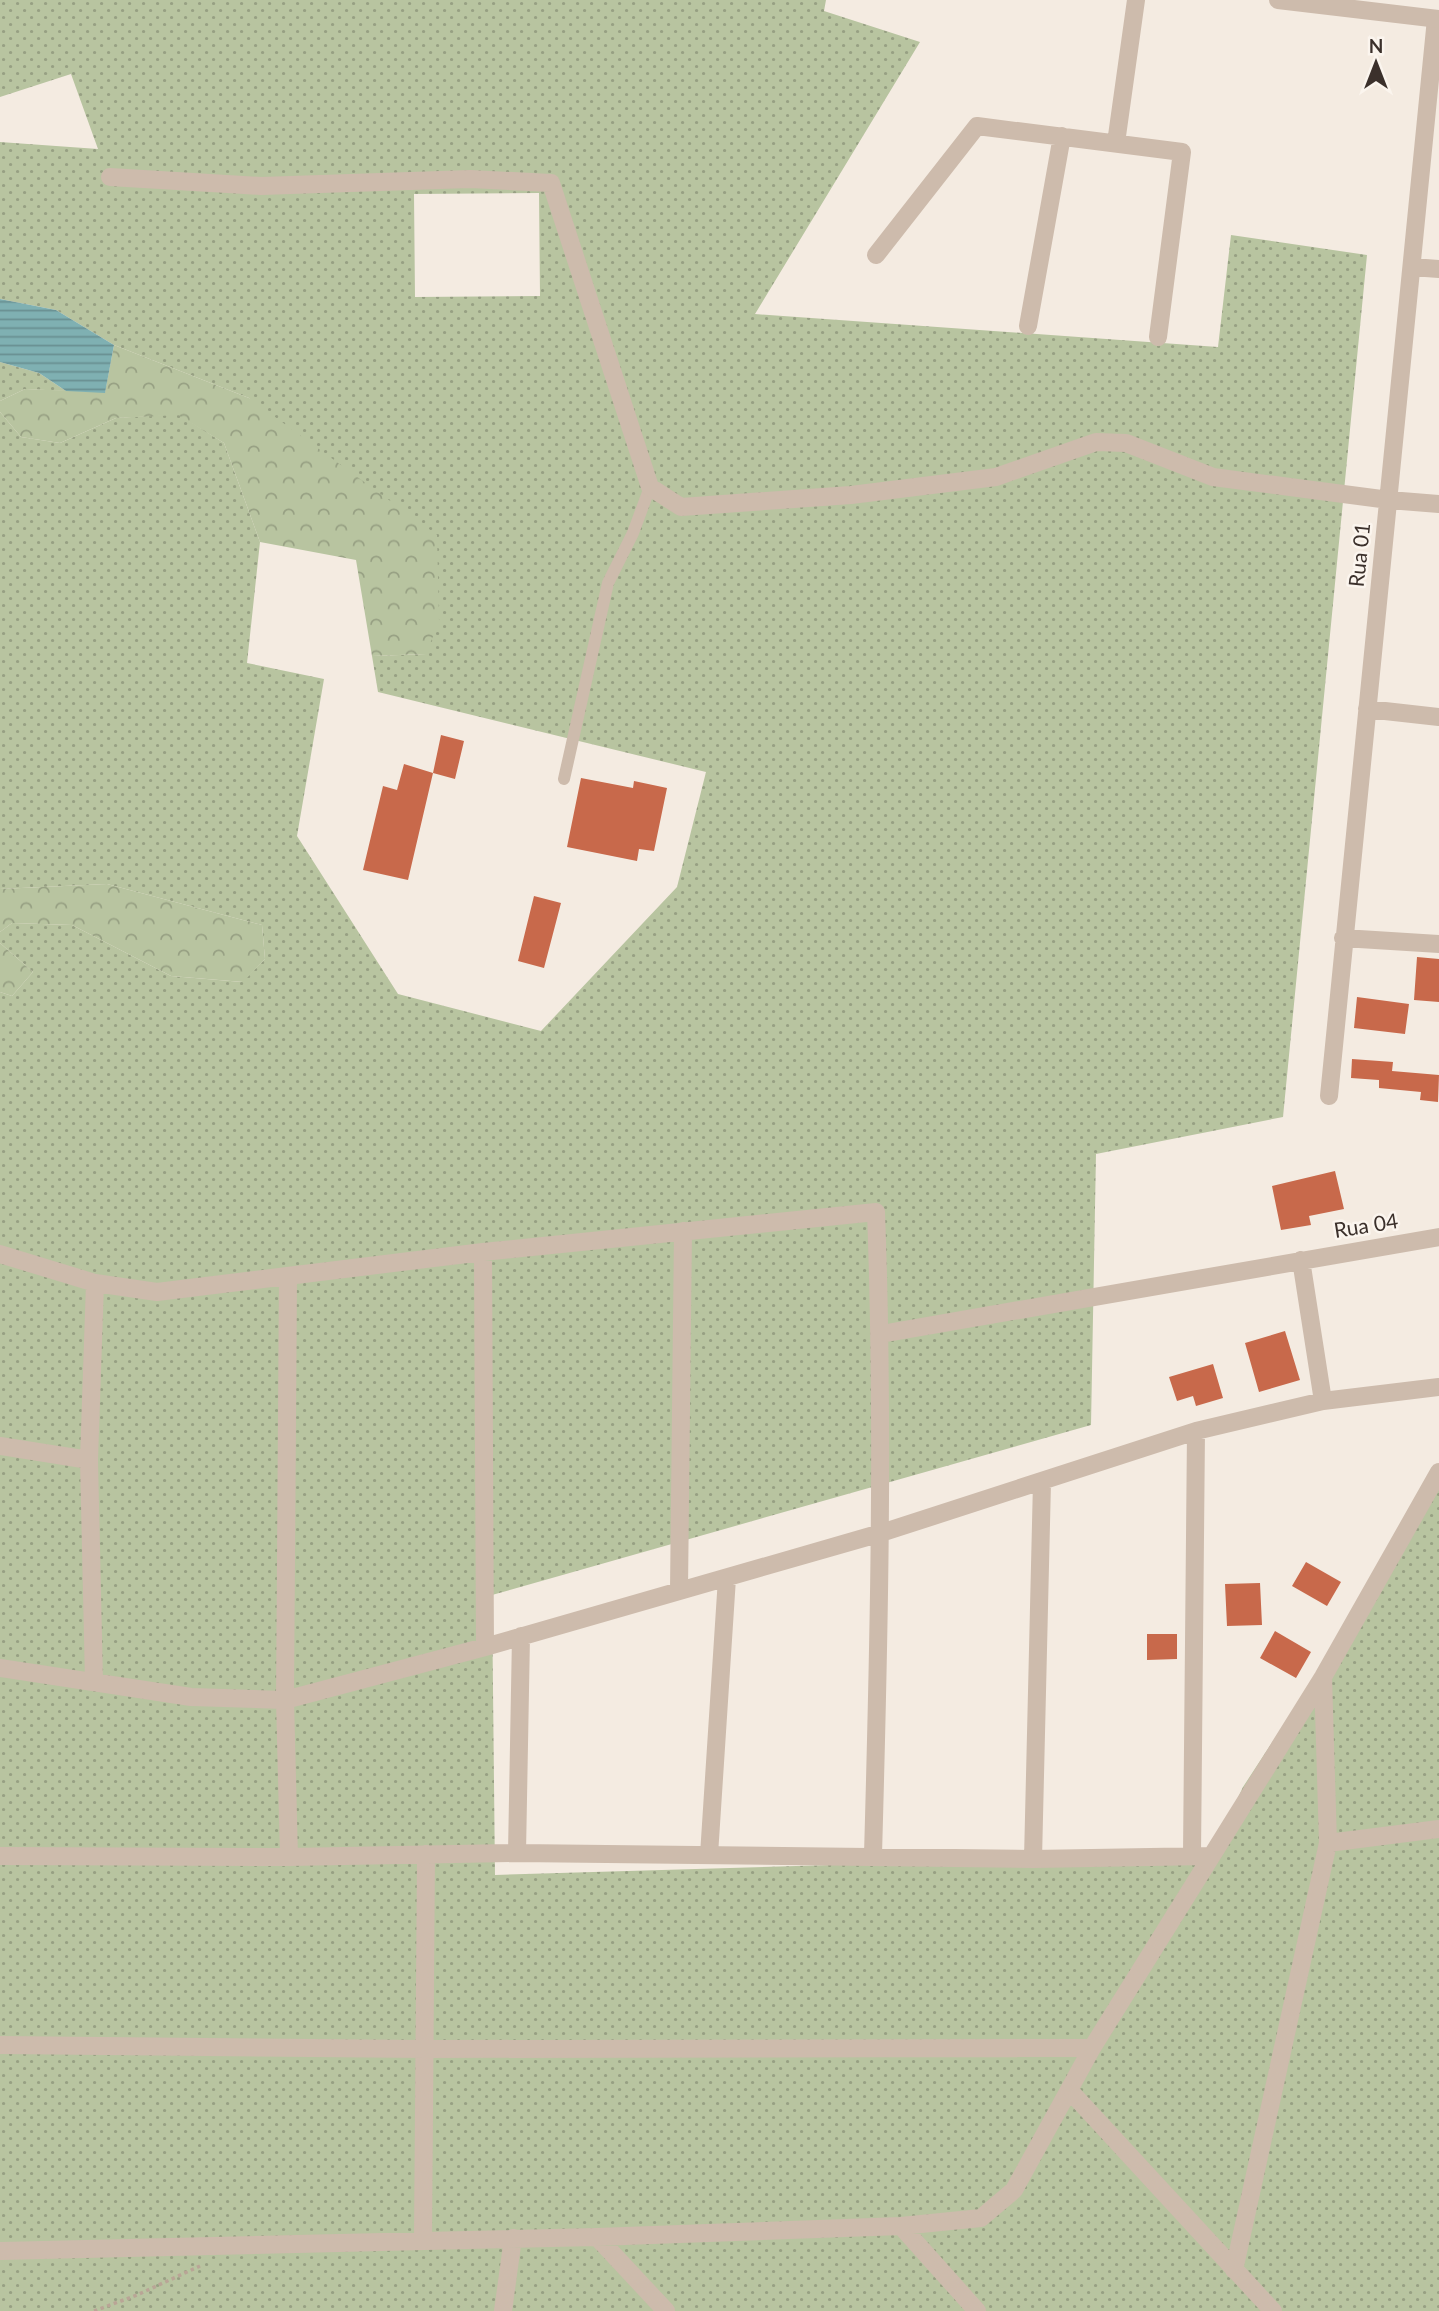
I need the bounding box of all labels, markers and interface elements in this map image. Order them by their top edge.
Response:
north arrow [1341,28,1411,98]
text: N [1369,34,1383,57]
street label: Rua 01 [1343,521,1374,588]
street label: Rua 04 [1332,1207,1400,1242]

